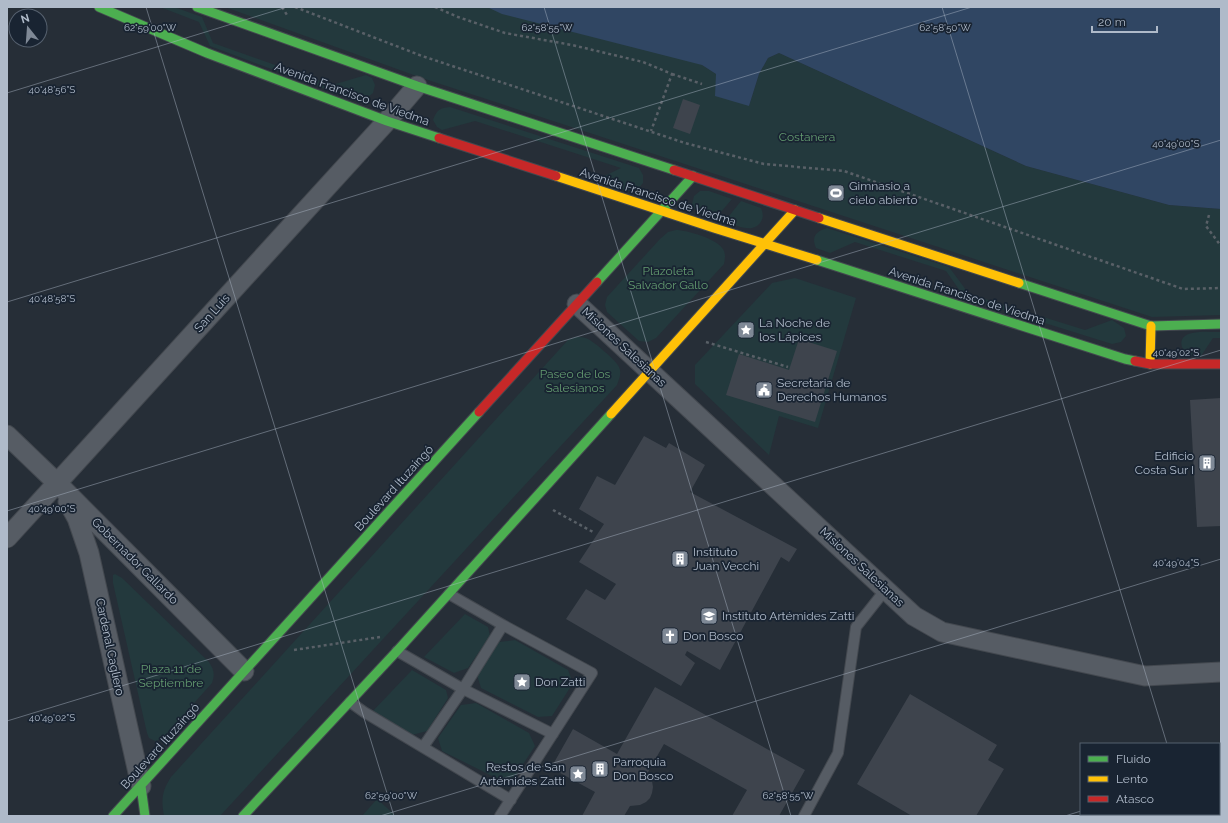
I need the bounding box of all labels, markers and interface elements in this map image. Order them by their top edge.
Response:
north arrow [8,8,48,48]
scale bar [1092,8,1157,34]
text: N [19,11,31,26]
text: 20 m [1098,15,1126,29]
text: 62°59'00"W [124,22,177,33]
text: 62°58'55"W [521,22,573,33]
text: 62°58'50"W [919,22,971,33]
street label: Avenida Francisco de Viedma [273,59,431,129]
text: 40°48'56"S [29,84,75,95]
park label: Costanera [779,130,835,144]
text: 40°49'00"S [1152,138,1200,149]
street label: Avenida Francisco de Viedma [578,165,738,229]
place label: Gimnasio a cielo abierto [849,179,918,207]
sports icon: Gimnasio a cielo abierto [826,183,846,203]
park label: Plazoleta Salvador Gallo [628,264,708,292]
street label: Avenida Francisco de Viedma [887,264,1047,328]
street label: San Luis [191,291,233,335]
text: 40°48'58"S [29,293,75,304]
street label: Misiones Salesianas [579,304,669,390]
place label: La Noche de los Lápices [759,316,830,344]
place icon: La Noche de los Lápices [736,320,756,340]
text: 40°49'02"S [1153,347,1199,358]
park label: Paseo de los Salesianos [540,367,611,395]
place label: Secretaria de Derechos Humanos [777,376,887,404]
public building icon: Secretaria de Derechos Humanos [754,380,774,400]
street label: Boulevard Ituzaingó [352,442,436,534]
place label: Edificio Costa Sur I [1135,449,1194,477]
building icon: Edificio Costa Sur I [1197,453,1217,473]
text: 40°49'00"S [28,503,76,514]
street label: Gobernador Gallardo [89,515,181,607]
street label: Misiones Salesianas [817,524,907,610]
place label: Instituto Juan Vecchi [693,545,759,573]
building icon: Instituto Juan Vecchi [670,549,690,569]
text: 40°49'04"S [1153,557,1199,568]
street label: Cardenal Cagliero [93,597,127,697]
school or university icon: Instituto Artémides Zatti [699,606,719,626]
place label: Instituto Artémides Zatti [722,609,854,623]
church icon: Don Bosco [660,626,680,646]
place label: Don Bosco [683,629,743,643]
park label: Plaza 11 de Septiembre [139,662,203,690]
place icon: Don Zatti [512,672,532,692]
place label: Don Zatti [535,675,585,689]
street label: Boulevard Ituzaingó [118,700,202,792]
text: 40°49'02"S [29,712,75,723]
legend [1080,743,1220,815]
text: Fluido [1116,752,1151,766]
place label: Parroquia Don Bosco [613,755,673,783]
building icon: Parroquia Don Bosco [590,759,610,779]
place label: Restos de San Artémides Zatti [480,760,565,788]
place icon: Restos de San Artémides Zatti [568,764,588,784]
text: Lento [1116,772,1148,786]
text: 62°59'00"W [365,790,418,801]
text: 62°58'55"W [762,790,814,801]
text: Atasco [1116,792,1154,806]

